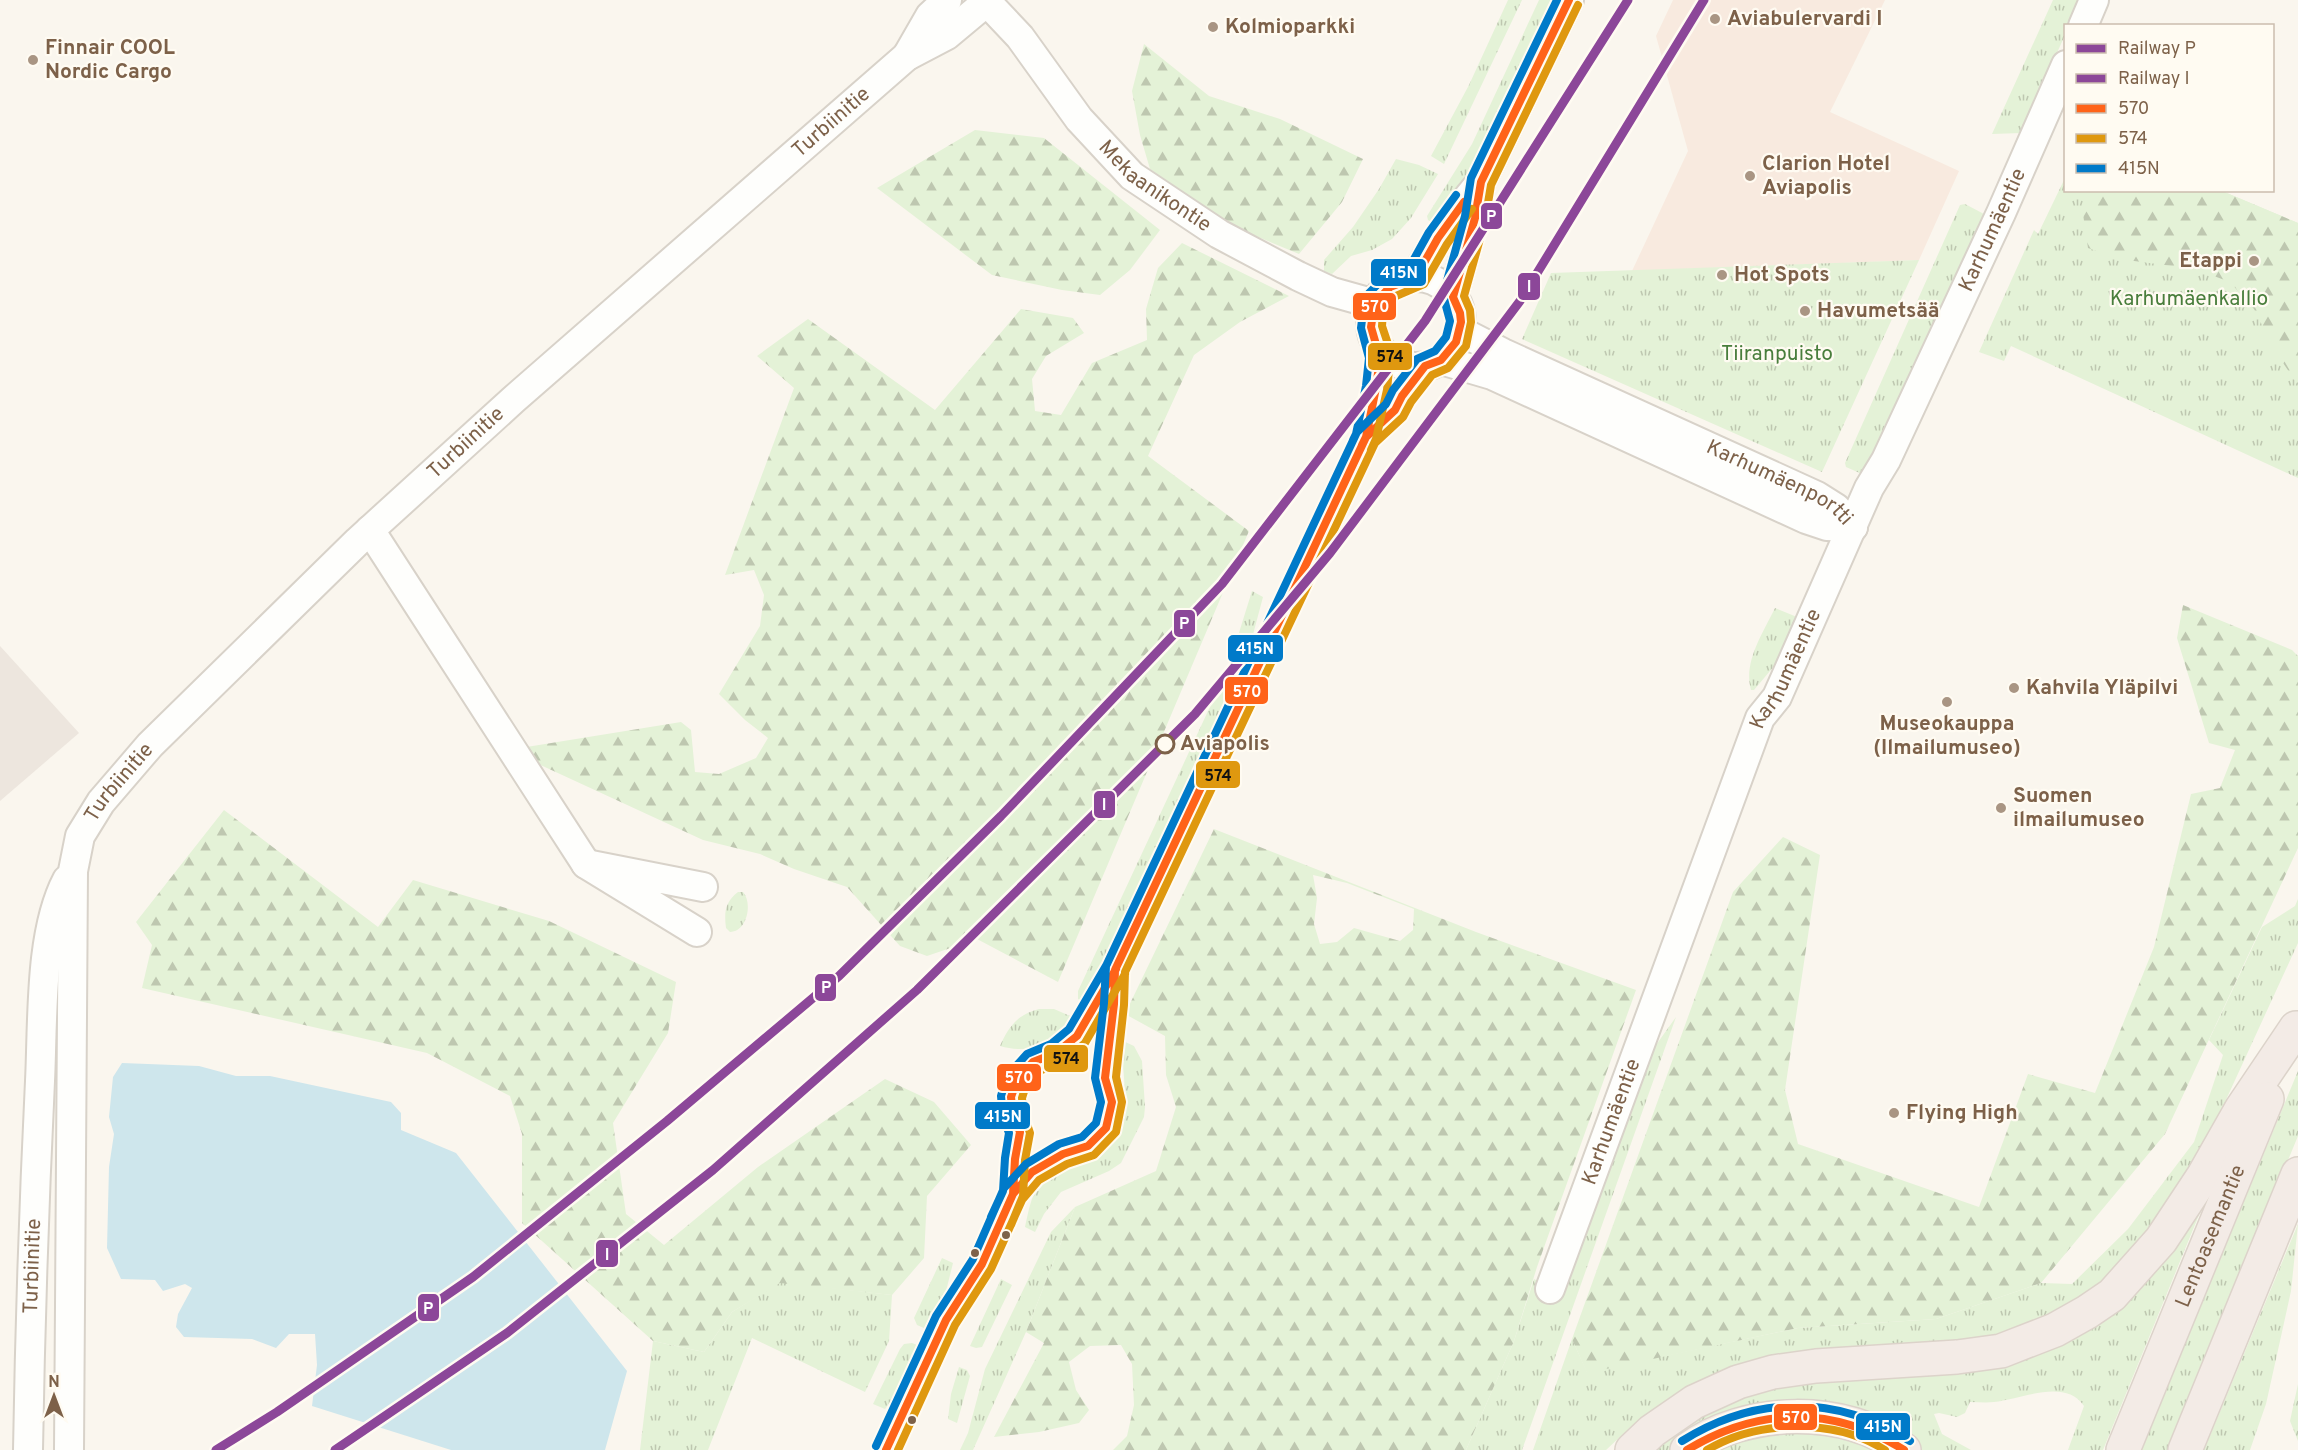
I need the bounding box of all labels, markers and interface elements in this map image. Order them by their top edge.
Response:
place label: Aviabulervardi I [1727,6,1882,33]
marker: Aviabulervardi I [1708,12,1722,26]
place label: Kolmioparkki [1225,14,1355,41]
marker: Kolmioparkki [1206,20,1220,34]
legend [2064,24,2274,192]
place label: Finnair COOL Nordic Cargo [45,35,175,86]
text: Railway P [2118,38,2196,61]
marker: Finnair COOL Nordic Cargo [26,53,40,67]
text: Railway I [2118,68,2190,91]
street label: Turbiinitie [786,81,876,164]
text: 570 [2118,98,2149,121]
text: 574 [2118,128,2148,151]
street label: Mekaanikontie [1092,135,1216,238]
place label: Clarion Hotel Aviapolis [1762,151,1890,202]
text: 415N [2118,158,2160,181]
street label: Karhumäentie [1953,164,2032,296]
marker: Clarion Hotel Aviapolis [1743,169,1757,183]
line badge: P [1480,202,1503,230]
text: P [1486,208,1496,228]
place label: Etappi [2179,248,2242,275]
marker: Etappi [2247,254,2261,268]
line badge: 415N [1370,258,1427,287]
place label: Hot Spots [1734,262,1830,289]
text: 415N [1380,264,1418,284]
marker: Hot Spots [1715,268,1729,282]
line badge: I [1517,272,1541,301]
text: I [1527,278,1531,298]
park label: Karhumäenkallio [2110,286,2268,313]
line badge: 570 [1352,292,1397,321]
text: 570 [1361,298,1389,318]
place label: Havumetsää [1817,298,1940,325]
marker: Havumetsää [1798,304,1812,318]
park label: Tiiranpuisto [1721,341,1833,368]
line badge: 574 [1367,342,1413,371]
text: 574 [1376,348,1404,368]
street label: Turbiinitie [422,401,510,485]
street label: Karhumäenportti [1702,434,1859,531]
street label: Karhumäentie [1744,605,1828,733]
line badge: P [1173,609,1196,638]
text: P [1179,615,1189,635]
line badge: 415N [1227,634,1284,663]
text: 415N [1236,640,1274,660]
place label: Kahvila Yläpilvi [2026,675,2178,702]
line badge: 570 [1224,676,1269,705]
marker: Kahvila Yläpilvi [2007,681,2021,695]
text: 570 [1233,683,1261,703]
marker: Museokauppa (Ilmailumuseo) [1940,695,1954,709]
place label: Museokauppa (Ilmailumuseo) [1873,711,2021,762]
place label: Aviapolis [1180,731,1270,758]
marker: Aviapolis [1155,734,1175,754]
street label: Turbiinitie [78,737,159,827]
line badge: 574 [1195,760,1241,789]
text: 574 [1204,767,1232,787]
place label: Suomen ilmailumuseo [2013,783,2145,834]
line badge: I [1093,790,1116,819]
text: I [1102,796,1106,816]
marker: Suomen ilmailumuseo [1994,801,2008,815]
line badge: P [814,973,837,1002]
text: P [821,979,831,999]
line badge: 574 [1043,1044,1089,1073]
text: 574 [1052,1050,1080,1070]
street label: Karhumäentie [1576,1055,1647,1189]
line badge: 570 [996,1063,1042,1092]
text: 570 [1005,1069,1033,1089]
place label: Flying High [1906,1100,2018,1127]
line badge: 415N [974,1101,1031,1130]
marker: Flying High [1887,1106,1901,1120]
text: 415N [984,1108,1022,1128]
street label: Lentoasemantie [2169,1161,2252,1312]
street label: Turbiinitie [18,1218,48,1314]
unlabelled marker [1000,1229,1012,1241]
line badge: I [595,1239,619,1268]
text: I [605,1246,609,1266]
unlabelled marker [969,1247,981,1259]
line badge: P [417,1293,440,1322]
text: P [423,1300,433,1320]
north arrow [24,1366,84,1426]
text: N [48,1373,60,1393]
line badge: 570 [1773,1403,1818,1431]
text: 570 [1782,1409,1810,1429]
line badge: 415N [1855,1412,1911,1441]
unlabelled marker [906,1414,918,1426]
text: 415N [1864,1418,1902,1438]

